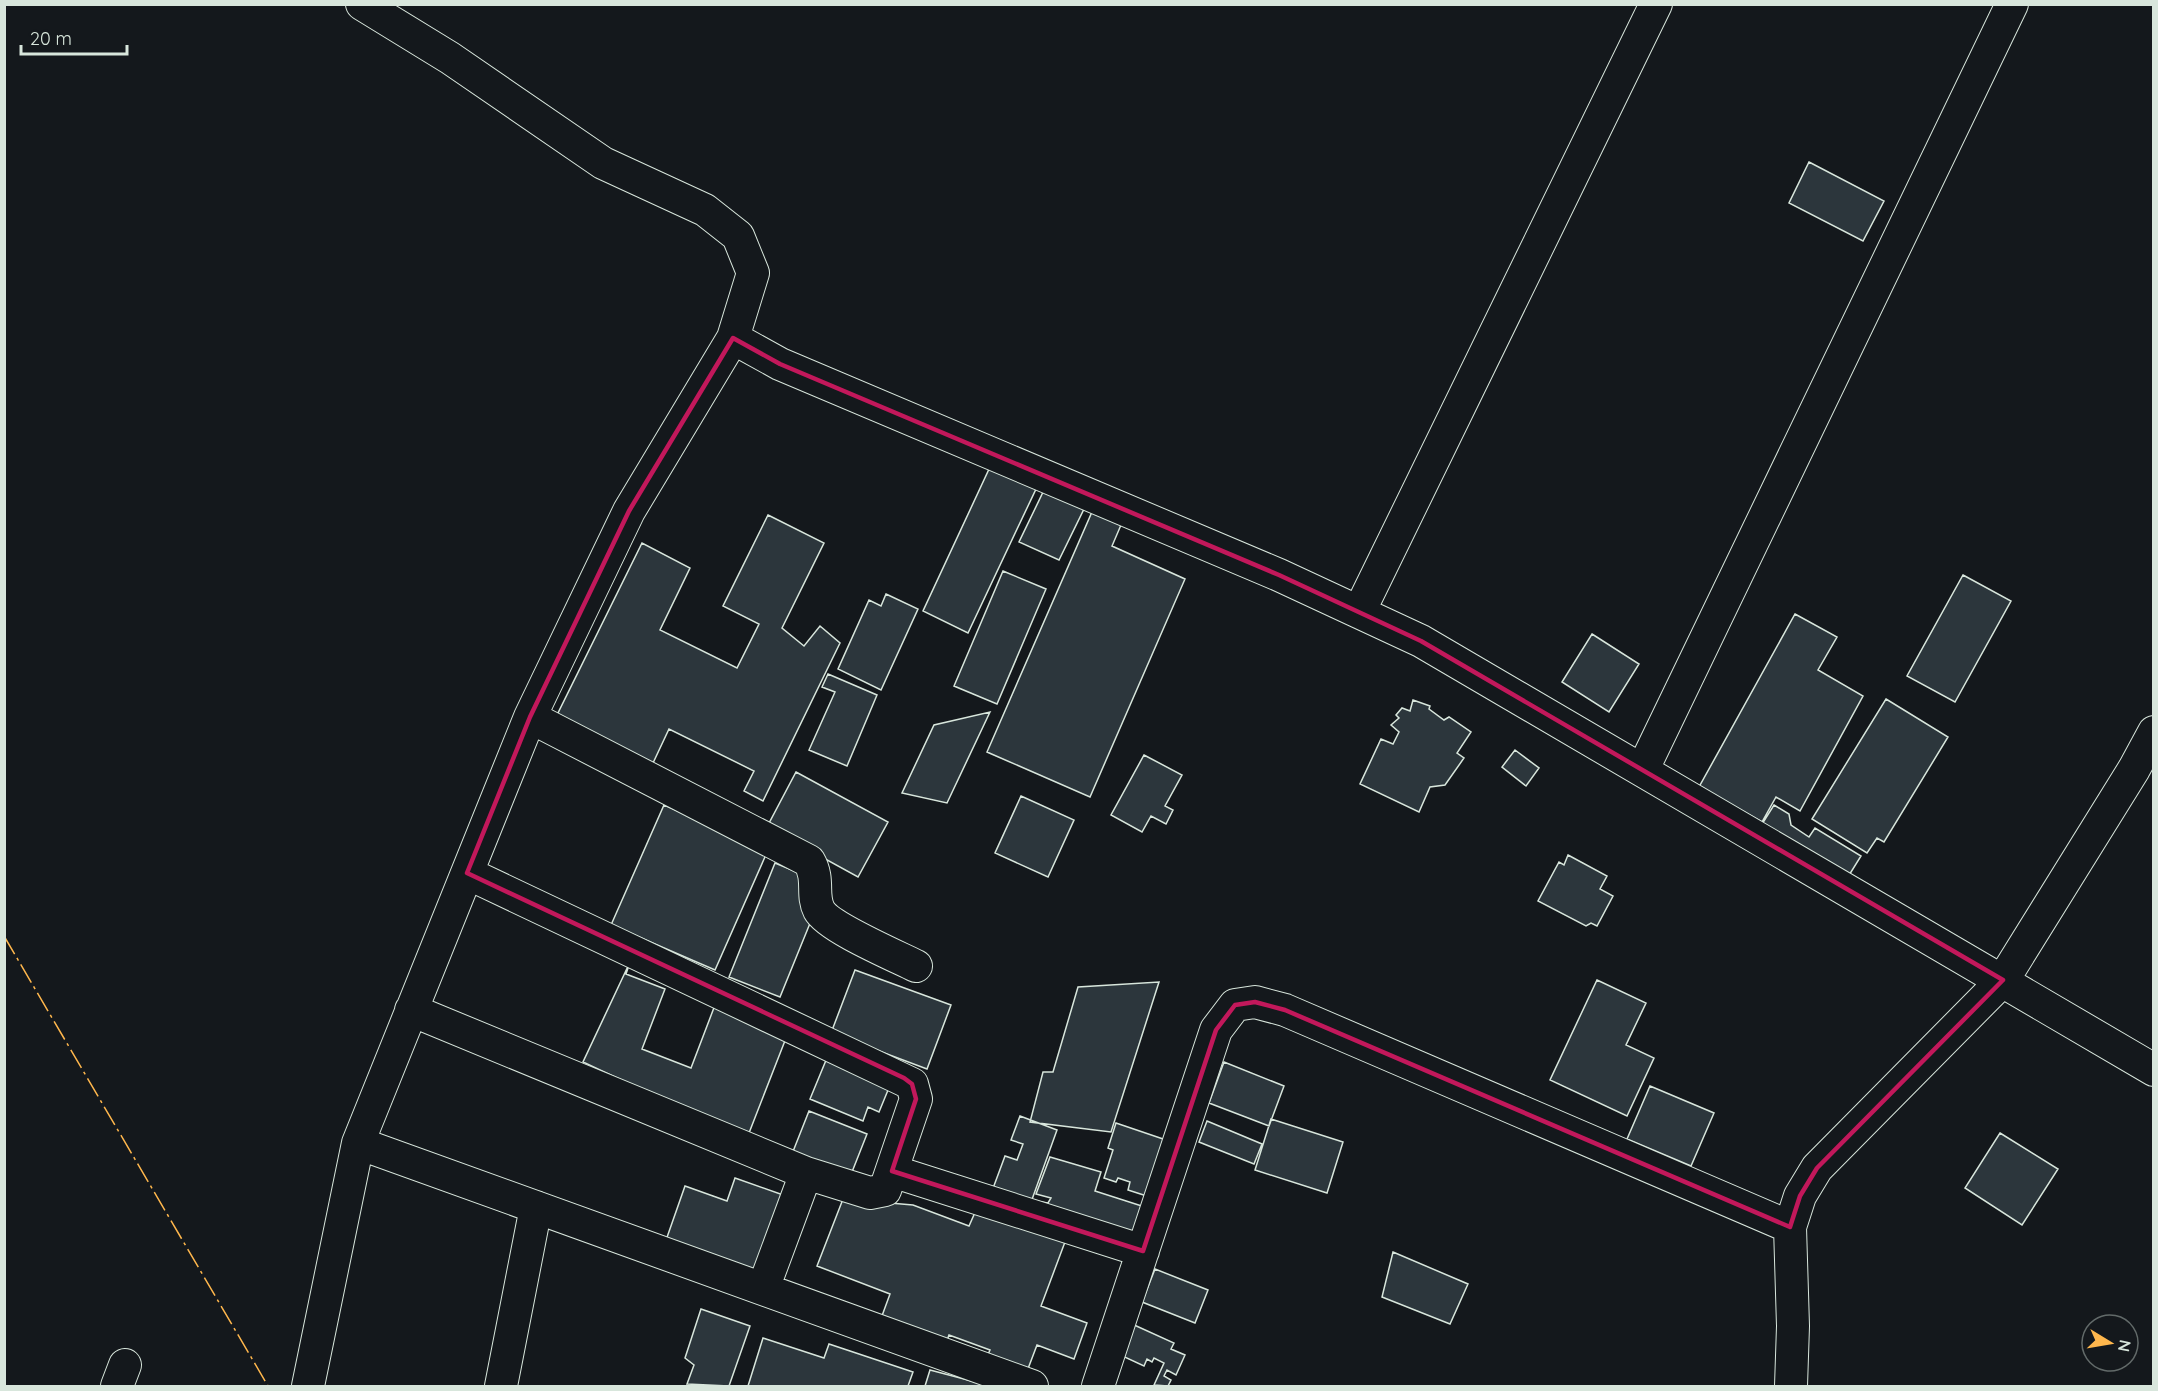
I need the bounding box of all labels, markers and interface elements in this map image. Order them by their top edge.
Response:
scale bar [21,18,128,56]
text: 20 m [30,27,72,50]
north arrow [2080,1313,2140,1373]
text: N [2114,1338,2136,1354]

